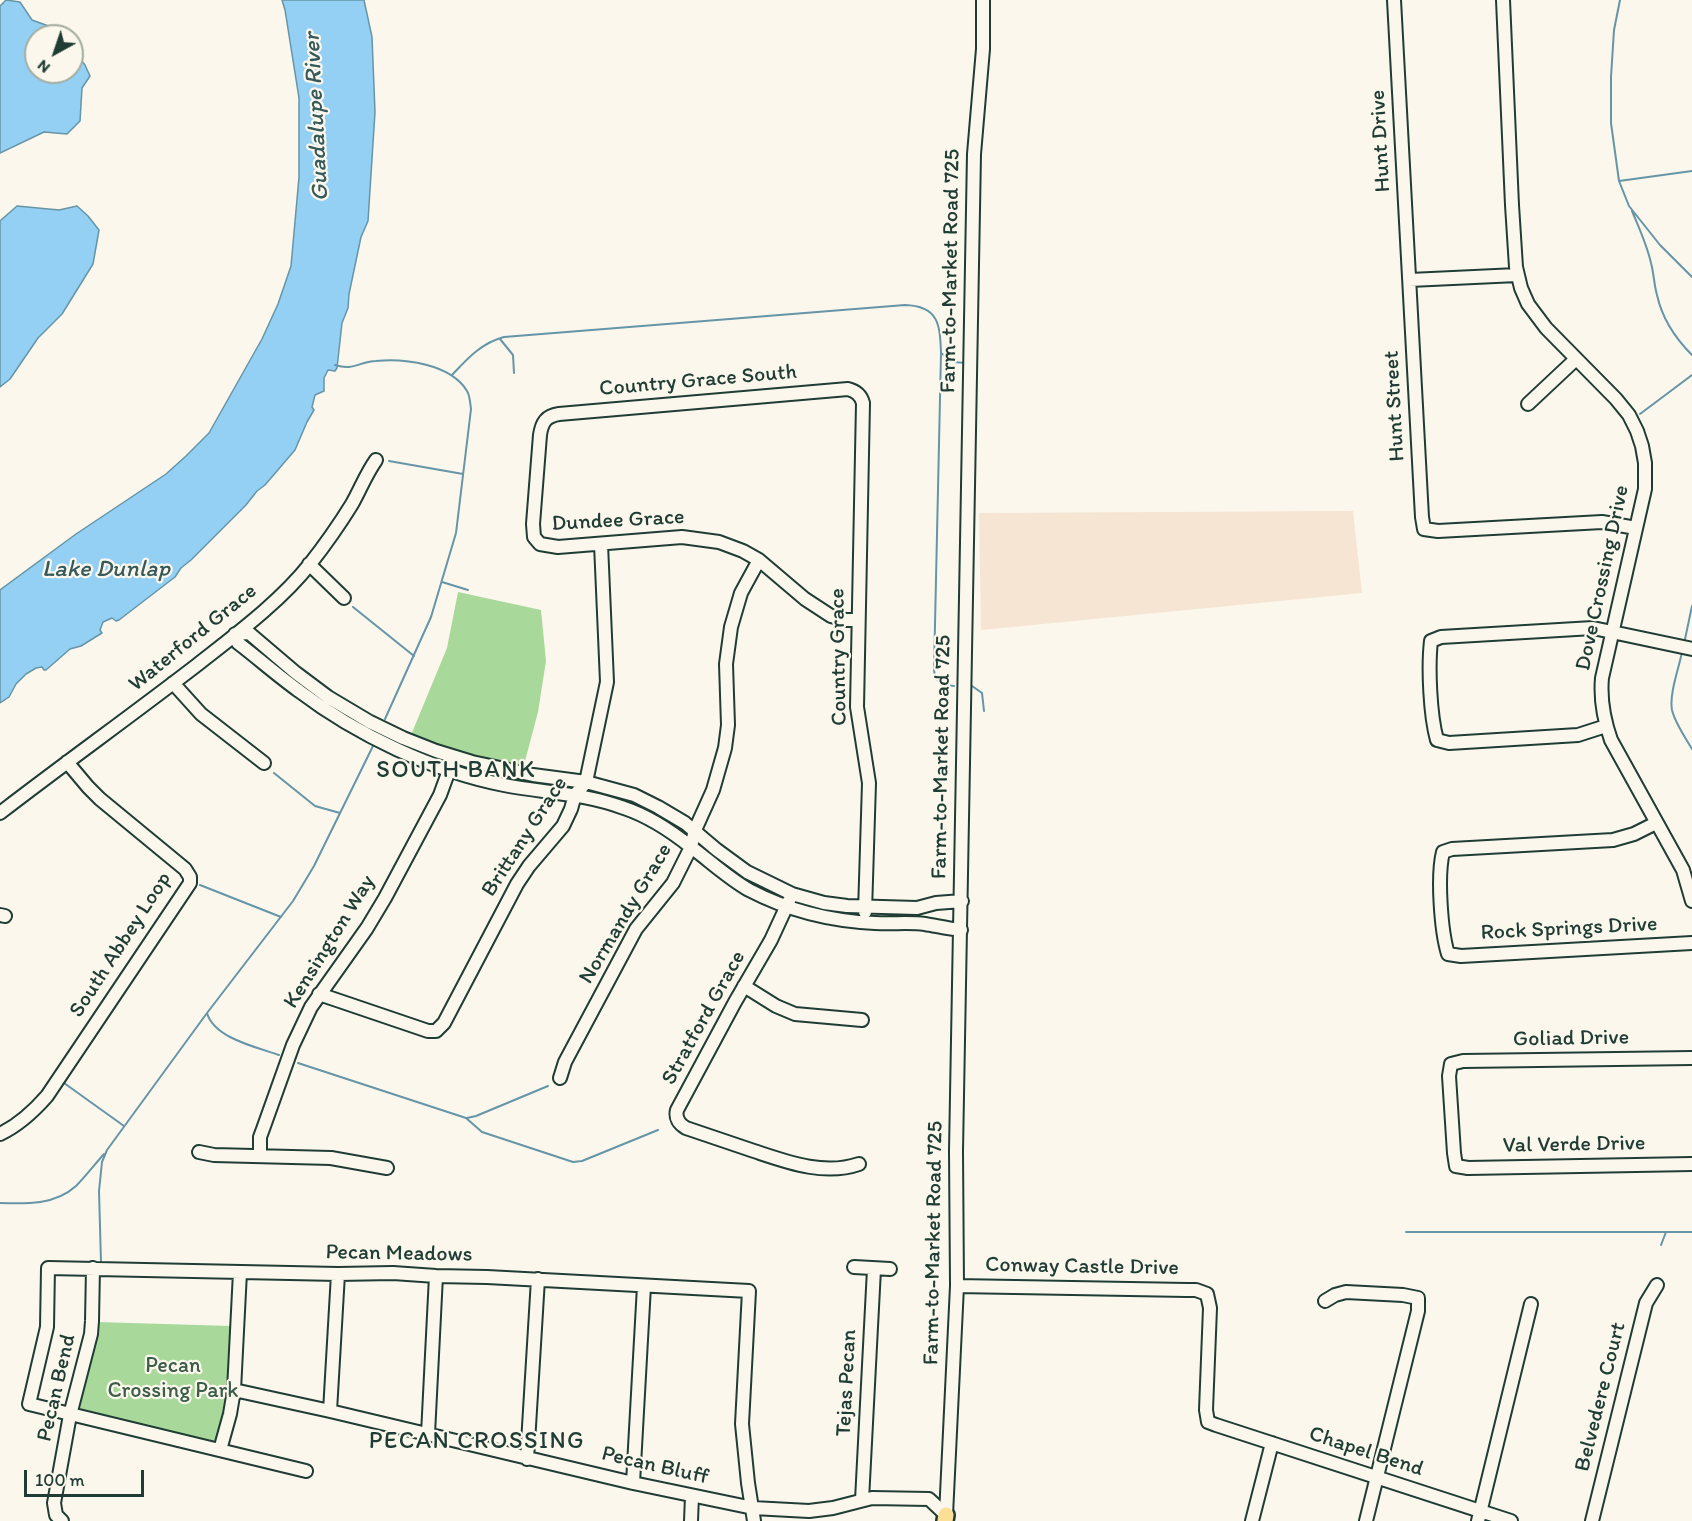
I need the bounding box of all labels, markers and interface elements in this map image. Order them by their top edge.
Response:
north arrow [24,24,84,84]
water label: Guadalupe River [298,32,336,202]
text: N [33,56,54,77]
street label: Hunt Drive [1365,89,1397,193]
street label: Farm-to-Market Road 725 [936,149,966,393]
street label: Hunt Street [1379,350,1411,462]
street label: Country Grace South [598,359,798,403]
street label: Dove Crossing Drive [1570,483,1636,673]
street label: Dundee Grace [551,504,685,538]
water label: Lake Dunlap [42,556,170,584]
street label: Waterford Grace [124,578,262,698]
street label: Country Grace [825,588,853,726]
street label: Farm-to-Market Road 725 [927,635,957,879]
district label: SOUTH BANK [376,757,536,785]
street label: Brittany Grace [476,772,574,902]
street label: Normandy Grace [574,839,678,989]
street label: South Abbey Loop [64,867,178,1023]
street label: Kensington Way [278,870,382,1014]
street label: Rock Springs Drive [1480,911,1658,947]
street label: Stratford Grace [656,946,752,1090]
street label: Goliad Drive [1513,1025,1629,1053]
street label: Farm-to-Market Road 725 [919,1121,949,1365]
street label: Val Verde Drive [1502,1131,1646,1159]
street label: Pecan Meadows [325,1240,473,1268]
street label: Conway Castle Drive [985,1252,1179,1282]
street label: Belvedere Court [1570,1320,1632,1474]
street label: Tejas Pecan [831,1329,863,1437]
street label: Pecan Bend [32,1332,82,1444]
park label: Pecan Crossing Park [107,1353,239,1404]
street label: Chapel Bend [1305,1421,1427,1483]
district label: PECAN CROSSING [370,1428,584,1456]
street label: Pecan Bluff [599,1441,711,1491]
scale bar [27,1458,147,1496]
text: 100 m [35,1469,85,1491]

